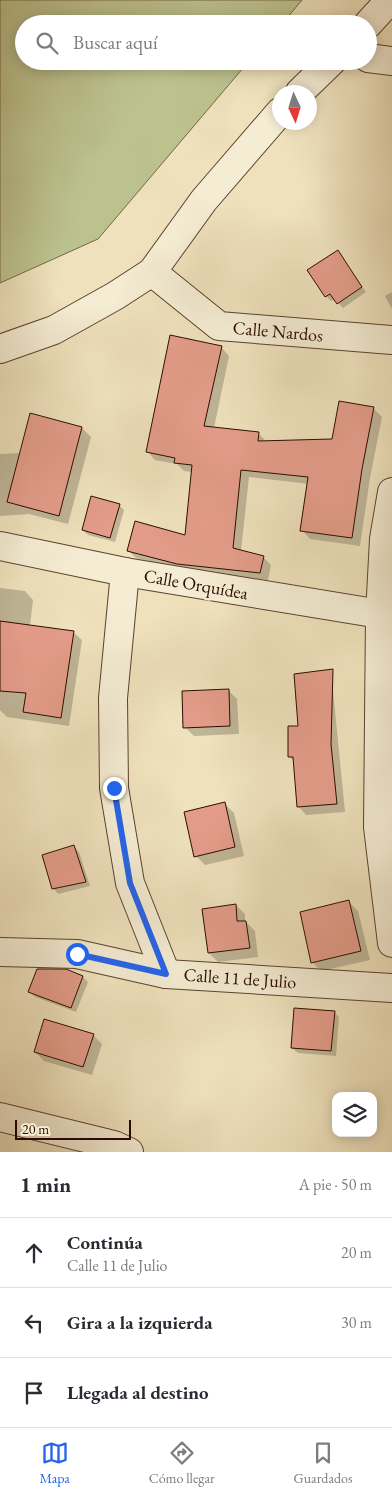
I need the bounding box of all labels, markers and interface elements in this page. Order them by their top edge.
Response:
search box [15,15,377,70]
icon: search [33,29,61,57]
text: Buscar aquí [73,30,158,55]
north arrow [272,85,317,130]
street label: Calle Nardos [232,316,324,346]
street label: Calle Orquídea [142,564,251,605]
route end [103,777,126,800]
route start [66,943,89,966]
street label: Calle 11 de Julio [183,963,297,993]
map controls [332,1092,377,1137]
button: layers [332,1092,377,1137]
scale bar [15,1117,131,1140]
text: 20 m [22,1120,49,1138]
text: 1 min [20,1171,71,1198]
text: A pie · 50 m [299,1174,372,1195]
text: Continúa [67,1230,143,1255]
icon: ahead [20,1239,48,1267]
text: 20 m [341,1242,372,1263]
text: Calle 11 de Julio [67,1255,168,1276]
icon: left [20,1309,48,1337]
text: Gira a la izquierda [67,1310,213,1335]
text: 30 m [341,1312,372,1333]
icon: arrive [20,1379,48,1407]
text: Llegada al destino [67,1380,209,1405]
tab: Mapa [39,1439,70,1487]
tab: Cómo llegar [149,1439,215,1487]
tab: Guardados [294,1439,353,1487]

